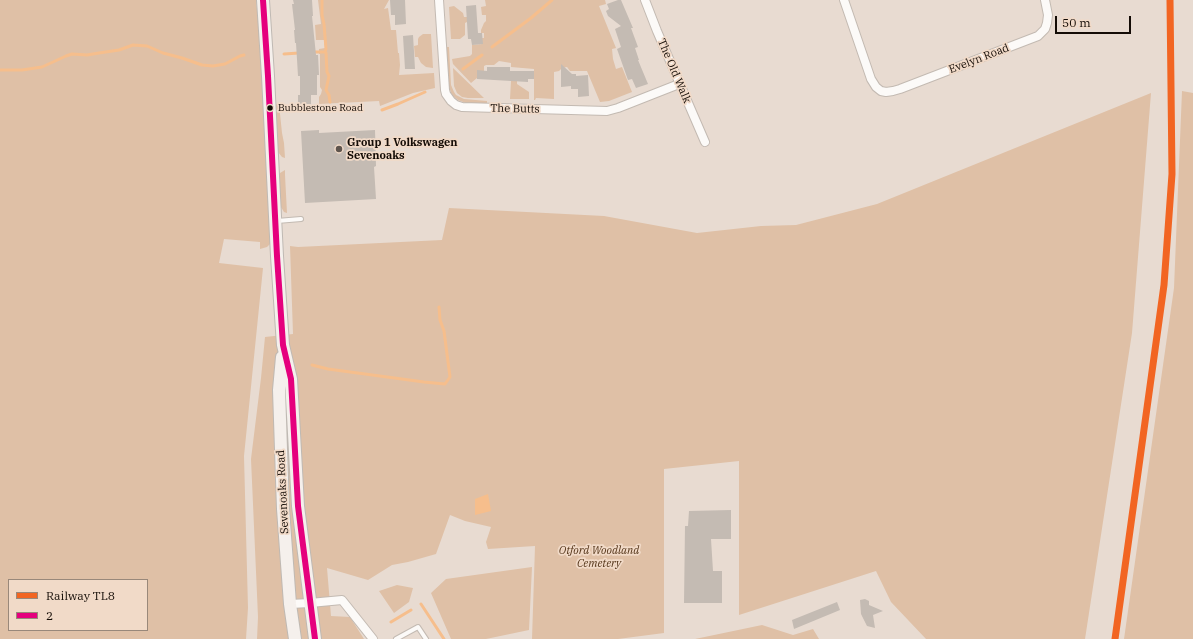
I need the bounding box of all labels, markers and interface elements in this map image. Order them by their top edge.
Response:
scale bar [1057,8,1133,34]
text: 50 m [1062,15,1091,30]
street label: The Old Walk [655,37,693,105]
street label: Evelyn Road [947,41,1011,77]
place label: Bubblestone Road [278,102,363,114]
street label: The Butts [490,102,540,116]
marker: Bubblestone Road [265,103,275,113]
place label: Group 1 Volkswagen Sevenoaks [347,136,458,162]
marker: Group 1 Volkswagen Sevenoaks [334,144,344,154]
street label: Sevenoaks Road [274,450,292,534]
park label: Otford Woodland Cemetery [559,544,639,570]
legend [8,579,148,631]
text: Railway TL8 [46,588,115,603]
text: 2 [46,608,53,623]

